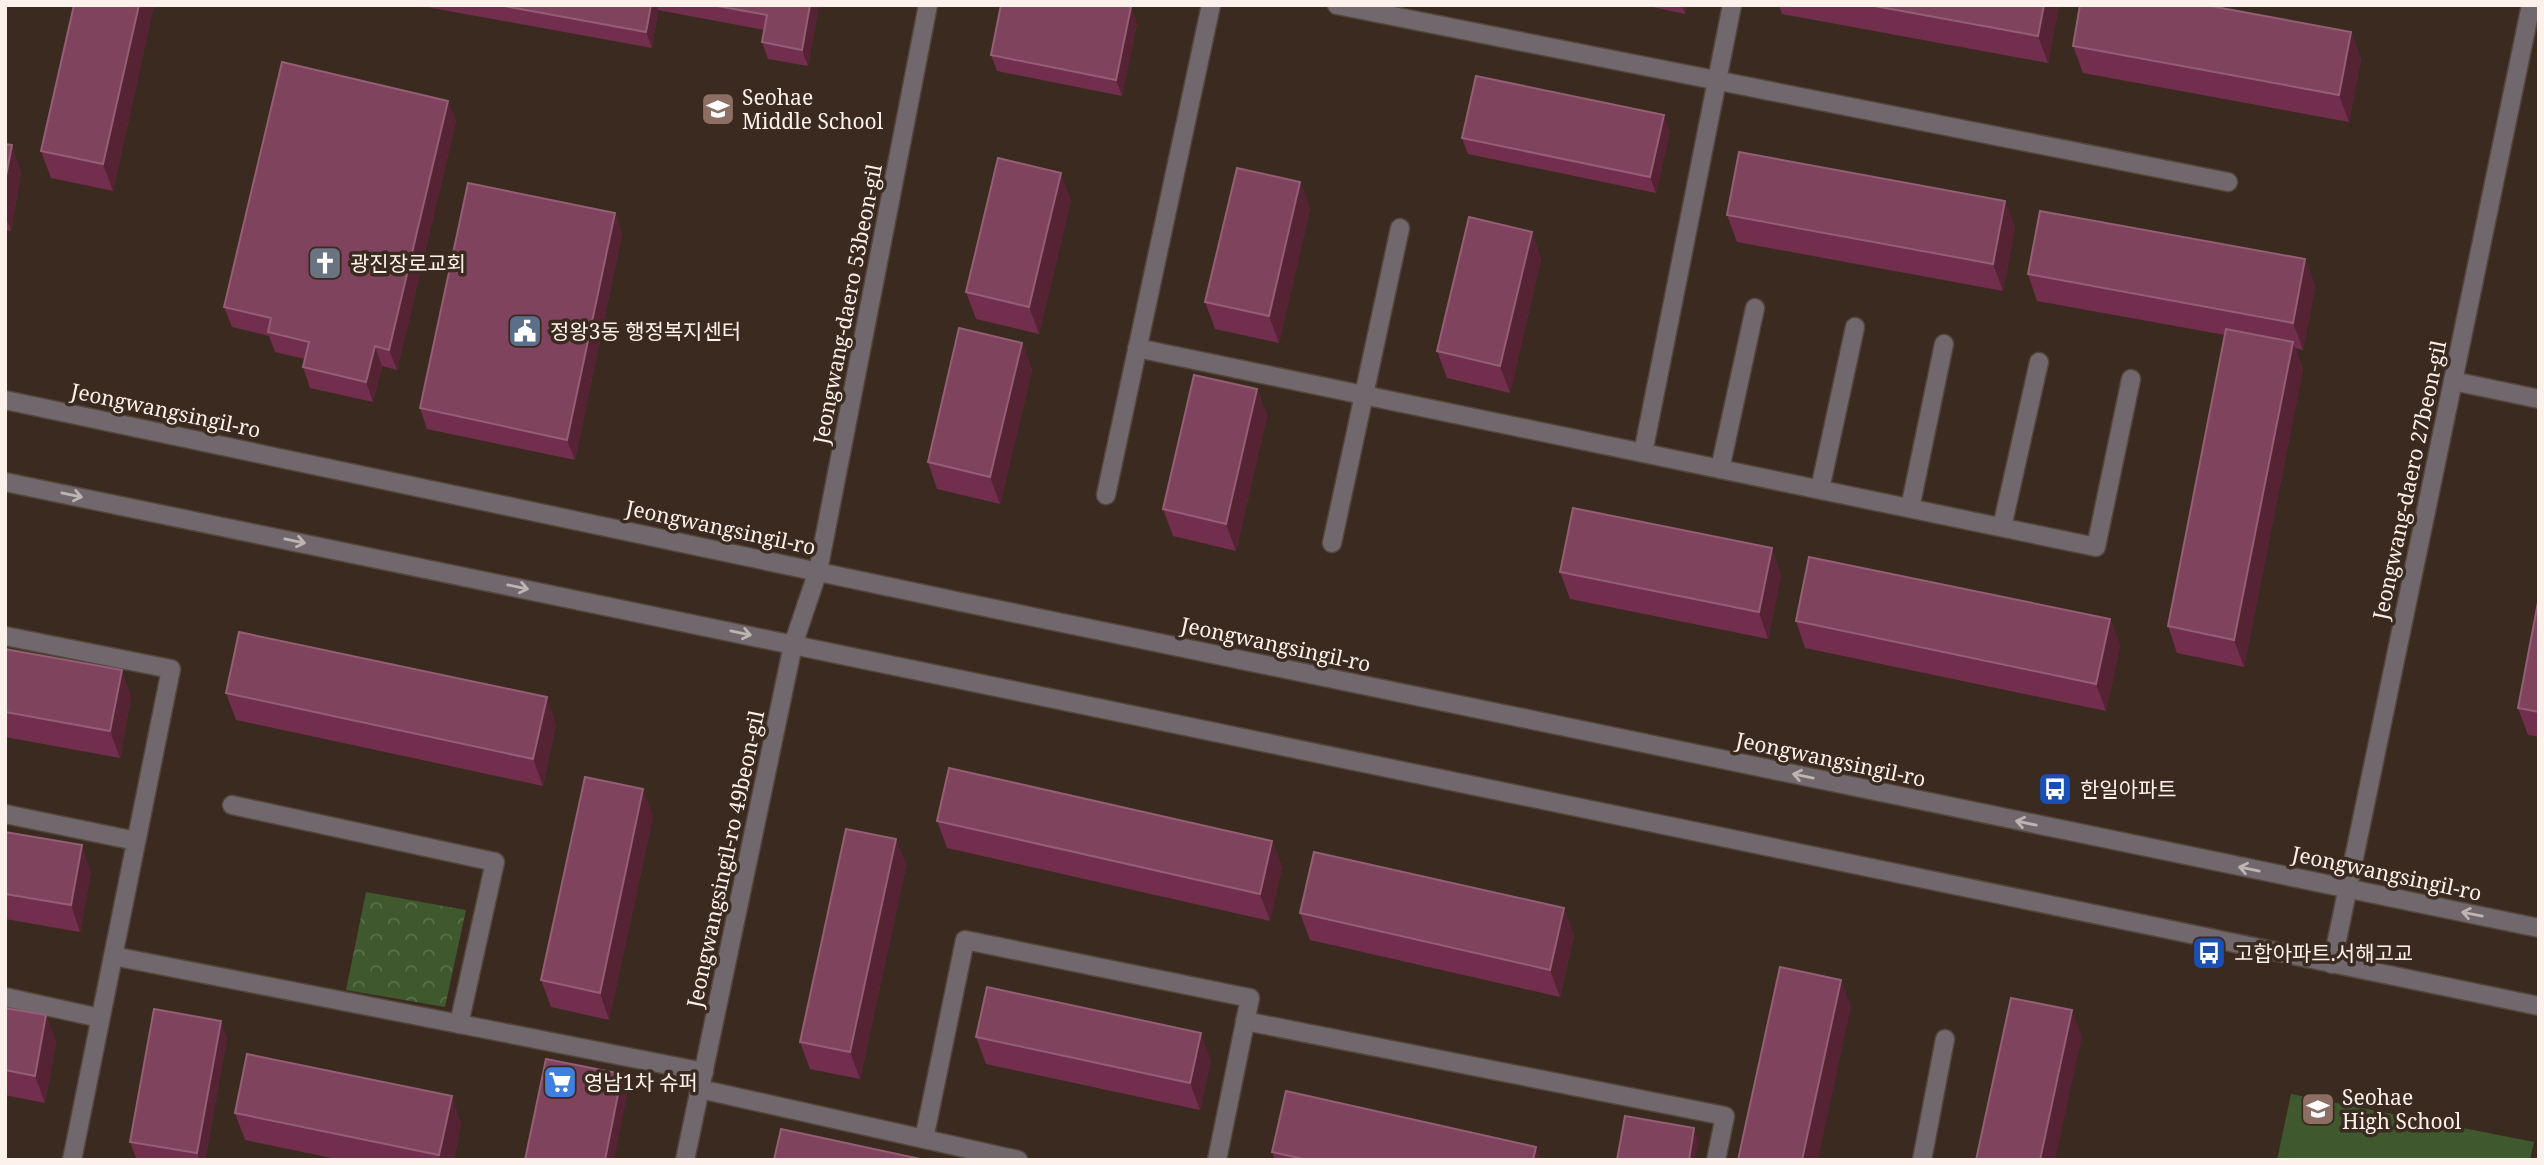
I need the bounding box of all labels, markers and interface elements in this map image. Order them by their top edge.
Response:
place label: Seohae Middle School [742,83,884,135]
school or university icon: Seohae Middle School [699,90,737,128]
street label: Jeongwang-daero 53beon-gil [806,161,888,447]
church icon: 광진장로교회 [306,244,344,282]
place label: 광진장로교회 [350,249,466,277]
public building icon: 정왕3동 행정복지센터 [506,312,544,350]
place label: 정왕3동 행정복지센터 [550,317,741,345]
street label: Jeongwang-daero 27beon-gil [2366,337,2452,623]
street label: Jeongwangsingil-ro [68,376,263,444]
one-way arrow [60,489,83,503]
street label: Jeongwangsingil-ro [623,493,818,561]
one-way arrow [283,534,306,548]
one-way arrow [506,580,529,594]
street label: Jeongwangsingil-ro [1178,610,1373,678]
one-way arrow [729,628,751,641]
street label: Jeongwangsingil-ro 49beon-gil [680,707,770,1011]
street label: Jeongwangsingil-ro [1733,725,1928,793]
one-way arrow [1792,769,1815,783]
bus stop icon: 한일아파트 [2036,770,2074,808]
place label: 한일아파트 [2080,775,2177,803]
one-way arrow [2015,815,2038,829]
street label: Jeongwangsingil-ro [2289,839,2484,907]
one-way arrow [2238,861,2261,875]
one-way arrow [2461,907,2484,920]
bus stop icon: 고합아파트.서해고교 [2190,934,2228,972]
place label: 고합아파트.서해고교 [2234,939,2413,967]
supermarket icon: 영남1차 슈퍼 [541,1063,579,1101]
place label: 영남1차 슈퍼 [584,1068,698,1096]
place label: Seohae High School [2342,1083,2462,1135]
school or university icon: Seohae High School [2299,1090,2337,1128]

